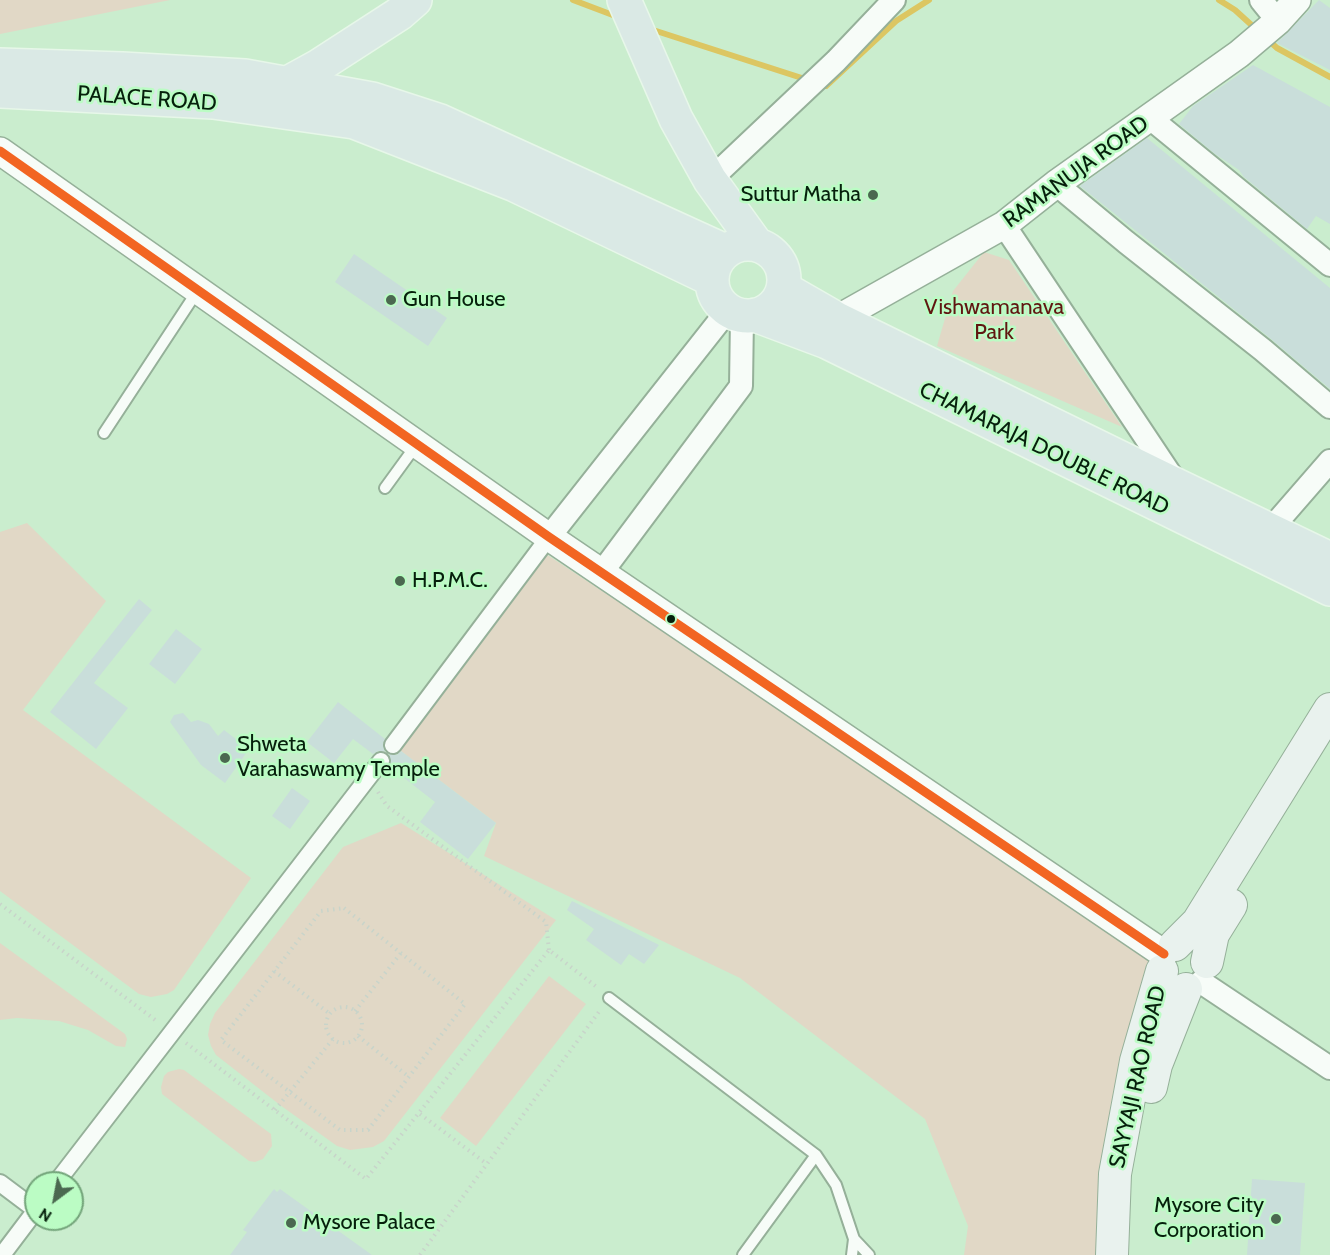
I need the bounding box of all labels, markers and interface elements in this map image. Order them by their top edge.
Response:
street label: PALACE ROAD [76,81,218,117]
street label: RAMANUJA ROAD [998,110,1154,234]
place label: Suttur Matha [741,182,861,208]
marker: Suttur Matha [866,188,880,202]
place label: Gun House [403,287,506,313]
marker: Gun House [384,293,398,307]
park label: Vishwamanava Park [924,295,1064,346]
street label: CHAMARAJA DOUBLE ROAD [915,377,1173,521]
place label: H.P.M.C. [412,568,488,594]
marker: H.P.M.C. [393,574,407,588]
unlabelled marker [665,613,677,625]
place label: Shweta Varahaswamy Temple [237,732,440,784]
marker: Shweta Varahaswamy Temple [218,751,232,765]
street label: SAYYAJI RAO ROAD [1104,983,1172,1171]
north arrow [24,1171,84,1231]
place label: Mysore City Corporation [1154,1193,1264,1244]
text: N [35,1204,55,1226]
place label: Mysore Palace [303,1210,435,1236]
marker: Mysore City Corporation [1269,1212,1283,1226]
marker: Mysore Palace [284,1216,298,1230]

